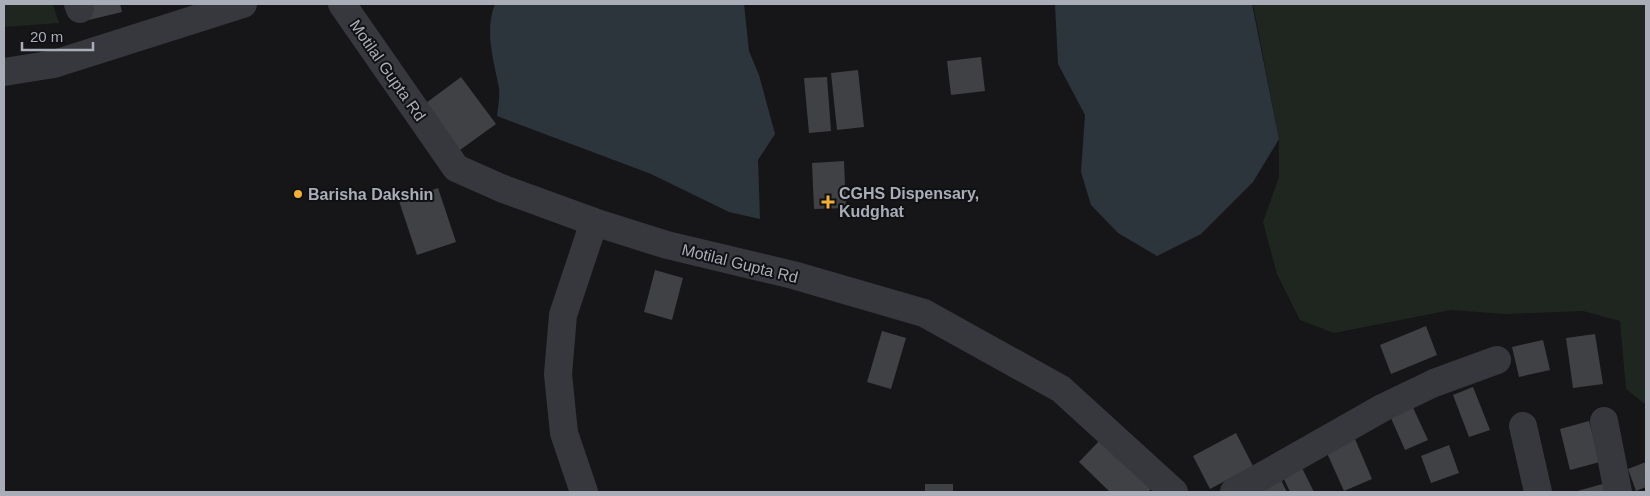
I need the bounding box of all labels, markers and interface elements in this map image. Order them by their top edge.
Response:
street label: Motilal Gupta Rd [346,17,429,124]
scale bar [22,20,94,52]
text: 20 m [30,28,63,45]
place label: CGHS Dispensary, Kudghat [839,185,979,220]
place label: Barisha Dakshin [308,186,433,203]
marker: Barisha Dakshin [292,188,304,200]
marker: CGHS Dispensary, Kudghat [821,195,835,209]
street label: Motilal Gupta Rd [680,241,800,286]

